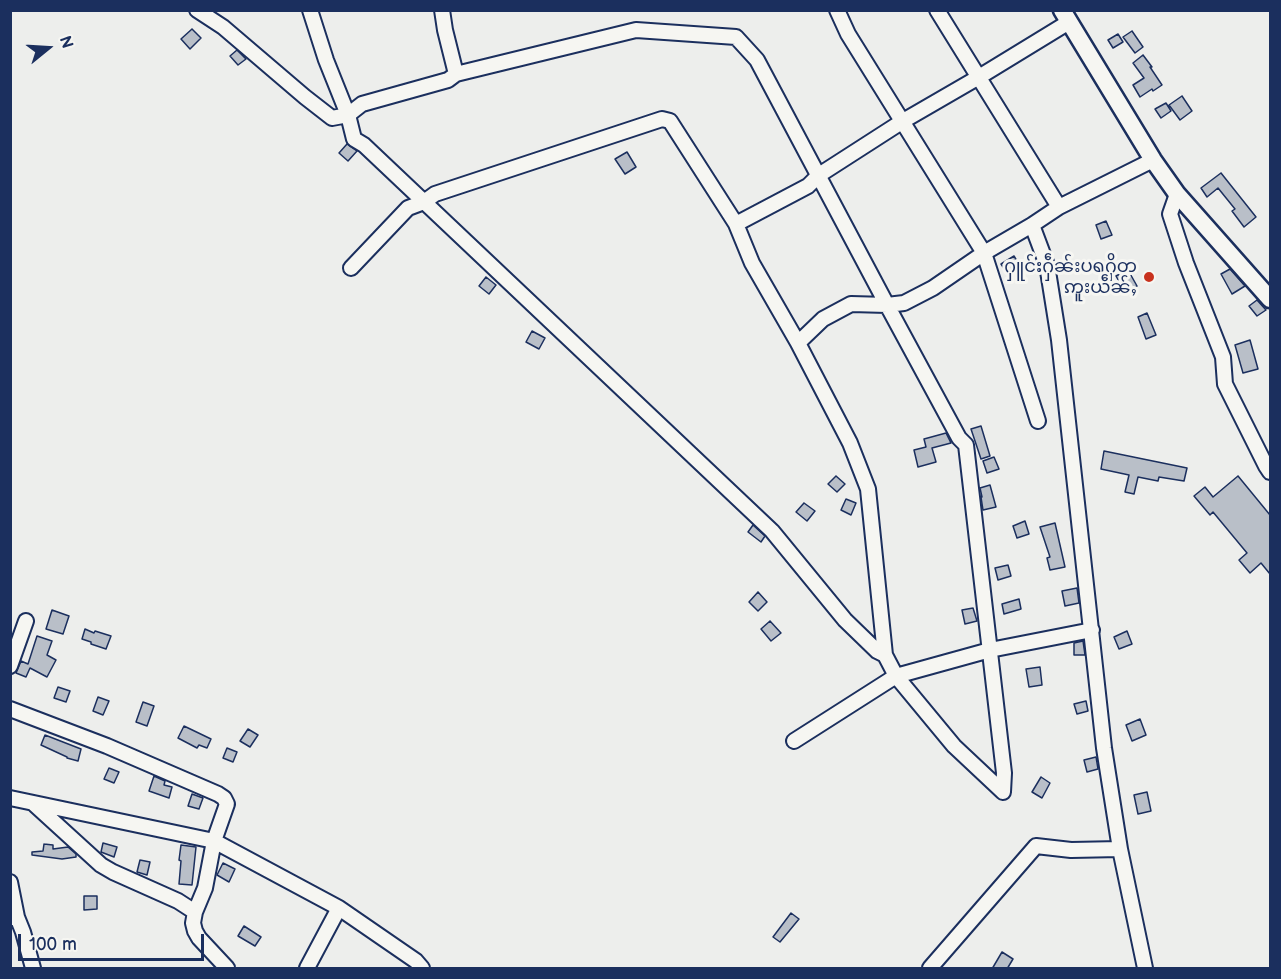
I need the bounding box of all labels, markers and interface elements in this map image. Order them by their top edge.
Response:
north arrow [18,18,78,78]
text: N [55,34,76,51]
place label: ႁူင်းႁဵၼ်းပရႁိတ ဢူးယဵၼ်ႇ [1004,256,1137,298]
marker: ႁူင်းႁဵၼ်းပရႁိတ ဢူးယဵၼ်ႇ [1142,270,1156,284]
scale bar [21,922,207,960]
text: 100 m [29,934,77,955]

